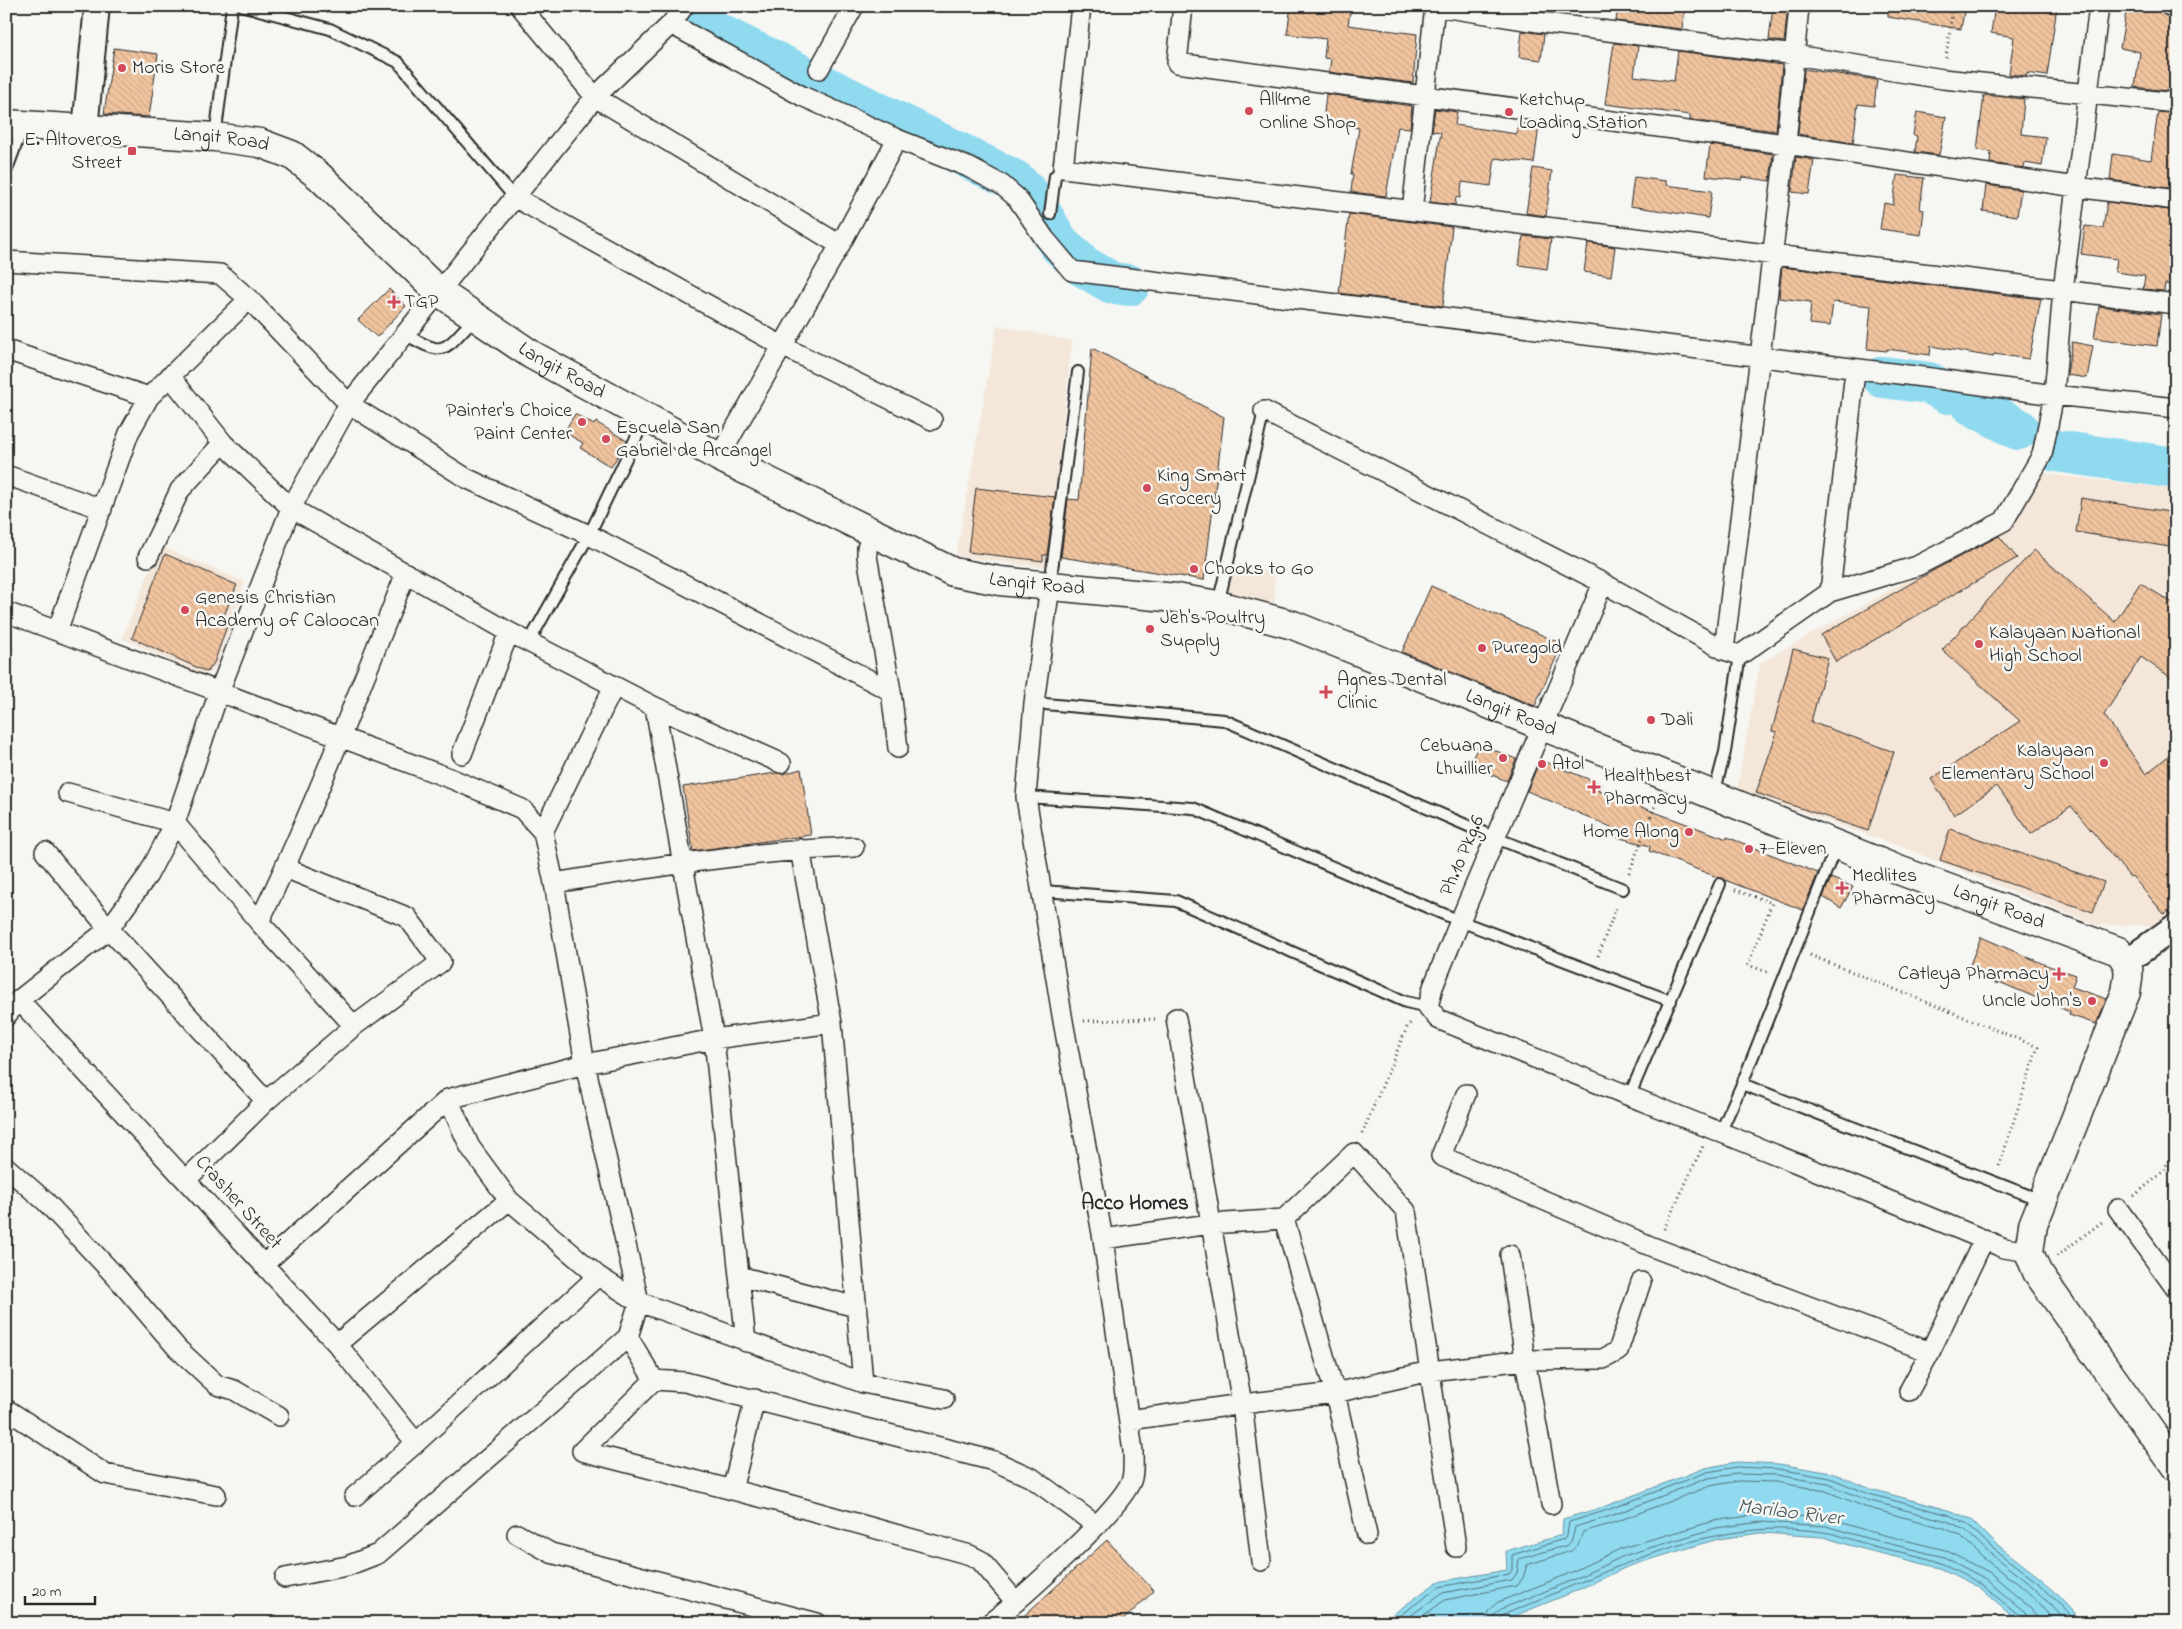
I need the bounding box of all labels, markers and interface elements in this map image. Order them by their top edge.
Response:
place label: Moris Store [132,54,225,83]
marker: Moris Store [116,62,128,74]
place label: All4me Online Shop [1259,86,1357,138]
place label: Ketchup Loading Station [1519,86,1647,139]
marker: All4me Online Shop [1243,105,1255,117]
marker: Ketchup Loading Station [1503,106,1515,118]
street label: Langit Road [173,120,274,160]
place label: E. Altoveros Street [24,126,122,178]
marker: E. Altoveros Street [126,145,138,157]
place label: TGP [404,288,439,317]
marker: TGP [388,296,400,308]
street label: Langit Road [512,335,611,407]
place label: Painter's Choice Paint Center [446,397,573,449]
place label: Escuela San Gabriel de Arcangel [616,414,772,467]
marker: Painter's Choice Paint Center [576,416,588,428]
marker: Escuela San Gabriel de Arcangel [600,433,612,445]
place label: King Smart Grocery [1157,462,1247,514]
marker: King Smart Grocery [1141,482,1153,494]
place label: Chooks to Go [1204,555,1314,584]
marker: Chooks to Go [1188,563,1200,575]
street label: Langit Road [986,565,1086,604]
place label: Genesis Christian Academy of Caloocan [195,584,379,636]
marker: Genesis Christian Academy of Caloocan [179,604,191,616]
place label: Jeh's Poultry Supply [1160,604,1265,656]
place label: Kalayaan National High School [1989,619,2140,672]
marker: Jeh's Poultry Supply [1144,623,1156,635]
place label: Puregold [1492,634,1562,664]
marker: Kalayaan National High School [1973,638,1985,650]
marker: Puregold [1476,642,1488,654]
place label: Agnes Dental Clinic [1337,666,1447,718]
street label: Langit Road [1461,682,1561,745]
marker: Agnes Dental Clinic [1319,685,1333,699]
place label: Dali [1660,706,1693,735]
marker: Dali [1645,714,1657,726]
place label: Cebuana Lhuillier [1420,732,1494,784]
place label: Kalayaan Elementary School [1941,737,2094,789]
place label: Atol [1552,750,1584,779]
marker: Cebuana Lhuillier [1497,752,1509,764]
marker: Kalayaan Elementary School [2098,757,2110,769]
marker: Atol [1536,758,1548,770]
place label: Healthbest Pharmacy [1604,762,1692,814]
marker: Healthbest Pharmacy [1588,781,1600,793]
street label: Ph.10 Pkg.6 [1433,811,1494,901]
place label: Home Along [1583,818,1679,848]
marker: Home Along [1683,826,1695,838]
place label: 7-Eleven [1759,835,1826,864]
marker: 7-Eleven [1743,843,1755,855]
place label: Medlites Pharmacy [1852,862,1935,914]
street label: Langit Road [1949,877,2049,937]
marker: Medlites Pharmacy [1836,882,1848,894]
place label: Catleya Pharmacy [1898,960,2049,989]
marker: Catleya Pharmacy [2053,968,2065,980]
place label: Uncle John's [1982,987,2082,1016]
marker: Uncle John's [2086,995,2098,1007]
street label: Crasher Street [188,1149,289,1257]
district label: Acco Homes [1081,1189,1189,1219]
water label: Marilao River [1736,1492,1847,1535]
scale bar [25,1574,95,1606]
text: 20 m [32,1581,62,1603]

